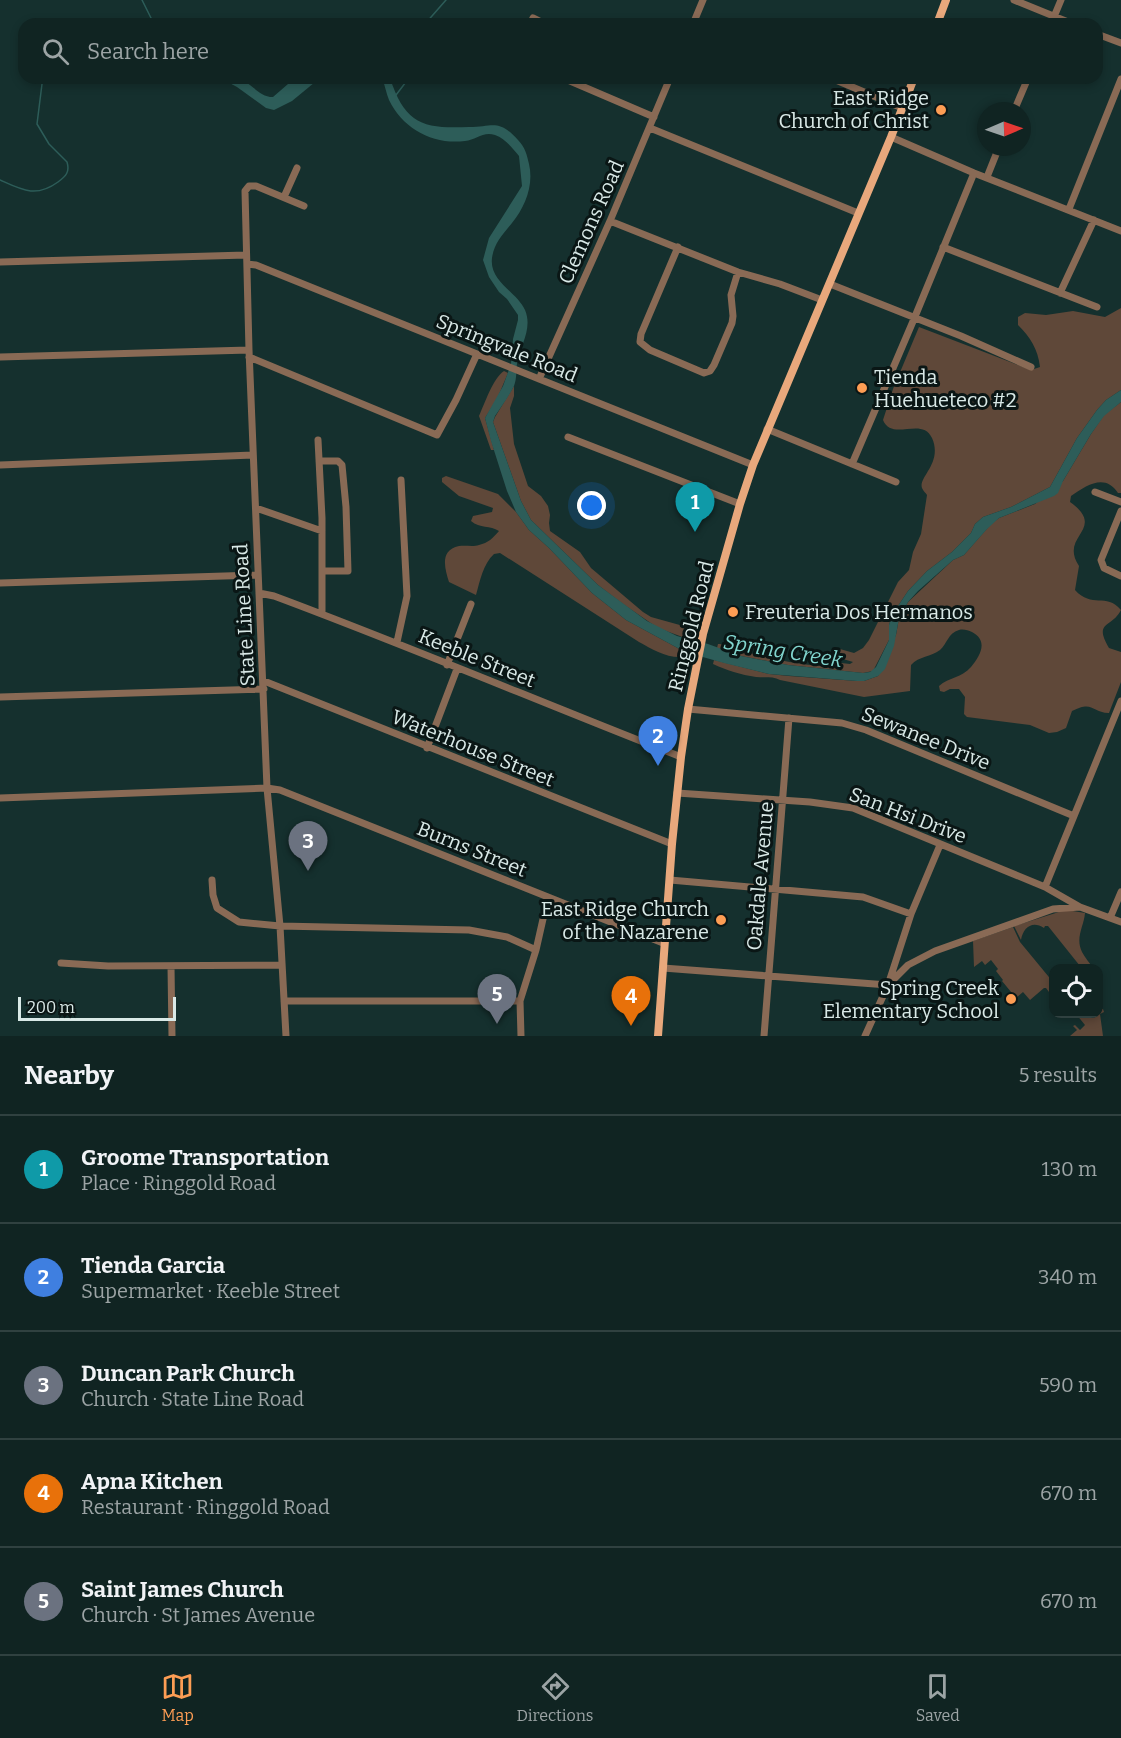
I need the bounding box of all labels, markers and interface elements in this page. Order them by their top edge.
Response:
search box [18,18,1103,84]
icon: search [39,35,72,68]
text: Search here [87,38,209,65]
place label: East Ridge Church of Christ [779,86,929,133]
north arrow [977,102,1031,156]
marker: East Ridge Church of Christ [934,103,948,117]
street label: Clemons Road [553,156,629,288]
street label: Springvale Road [433,309,581,387]
place label: Tienda Huehueteco #2 [874,365,1017,412]
marker: Tienda Huehueteco #2 [855,381,869,395]
pin: 1 [676,482,714,532]
your location [577,491,606,520]
street label: State Line Road [228,543,260,687]
street label: Ringgold Road [663,558,719,694]
place label: Freuteria Dos Hermanos [745,600,973,624]
marker: Freuteria Dos Hermanos [726,605,740,619]
street label: Keeble Street [415,624,539,692]
water label: Spring Creek [722,629,845,673]
street label: Sewanee Drive [858,701,994,775]
street label: Waterhouse Street [388,704,558,792]
pin: 2 [638,716,678,766]
street label: San Hsi Drive [846,782,970,848]
street label: Oakdale Avenue [742,800,778,952]
street label: Burns Street [414,816,530,882]
pin: 3 [288,822,328,871]
place label: East Ridge Church of the Nazarene [541,897,710,944]
marker: East Ridge Church of the Nazarene [714,913,728,927]
map controls [1049,964,1103,1018]
button: locate [1049,964,1103,1018]
pin: 5 [478,974,516,1024]
pin: 4 [612,976,650,1026]
place label: Spring Creek Elementary School [823,976,1000,1023]
marker: Spring Creek Elementary School [1004,992,1018,1006]
scale bar [18,994,176,1022]
text: 200 m [27,998,75,1017]
text: Nearby [24,1060,114,1091]
text: 5 results [1019,1063,1097,1087]
text: Groome Transportation [81,1144,329,1171]
text: 1 [39,1157,48,1181]
text: 130 m [1042,1157,1097,1181]
text: Place · Ringgold Road [81,1171,276,1195]
text: Tienda Garcia [81,1252,225,1279]
text: 2 [38,1265,49,1289]
text: 340 m [1038,1265,1097,1289]
text: Supermarket · Keeble Street [81,1279,340,1303]
text: Duncan Park Church [81,1360,295,1387]
text: 3 [38,1373,49,1397]
text: 590 m [1039,1373,1097,1397]
text: Church · State Line Road [81,1387,304,1411]
text: Apna Kitchen [81,1468,223,1495]
text: 4 [37,1481,50,1505]
text: 670 m [1040,1481,1097,1505]
text: Restaurant · Ringgold Road [81,1495,330,1519]
text: Saint James Church [81,1576,284,1603]
text: 5 [38,1589,49,1613]
text: 670 m [1040,1589,1097,1613]
text: Church · St James Avenue [81,1603,315,1627]
tab: Map [161,1670,194,1725]
tab: Directions [517,1670,594,1725]
tab: Saved [916,1670,960,1725]

